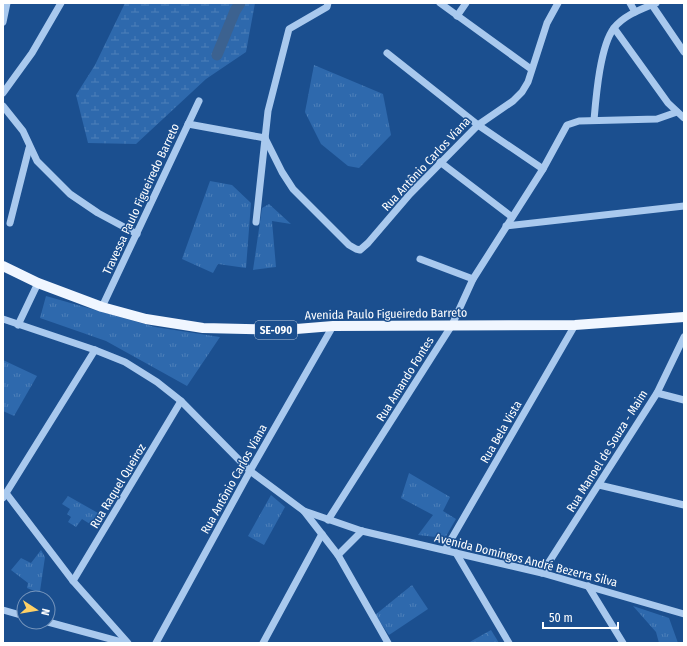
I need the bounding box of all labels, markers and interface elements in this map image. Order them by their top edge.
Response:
street label: Rua Antônio Carlos Viana [379,114,473,214]
street label: Travessa Paulo Figueiredo Barreto [100,121,182,277]
street label: Avenida Paulo Figueiredo Barreto [305,306,467,322]
road number: SE-090 [255,321,297,339]
street label: Rua Amando Fontes [373,334,437,424]
street label: Rua Manoel de Souza - Maim [564,387,650,515]
street label: Rua Bela Vista [477,398,525,466]
street label: Rua Antônio Carlos Viana [198,422,270,536]
street label: Rua Raquel Queiroz [87,441,149,531]
street label: Avenida Domingos André Bezerra Silva [433,530,619,590]
north arrow [16,590,56,630]
scale bar [543,604,618,630]
text: N [38,607,52,617]
text: 50 m [549,611,573,625]

